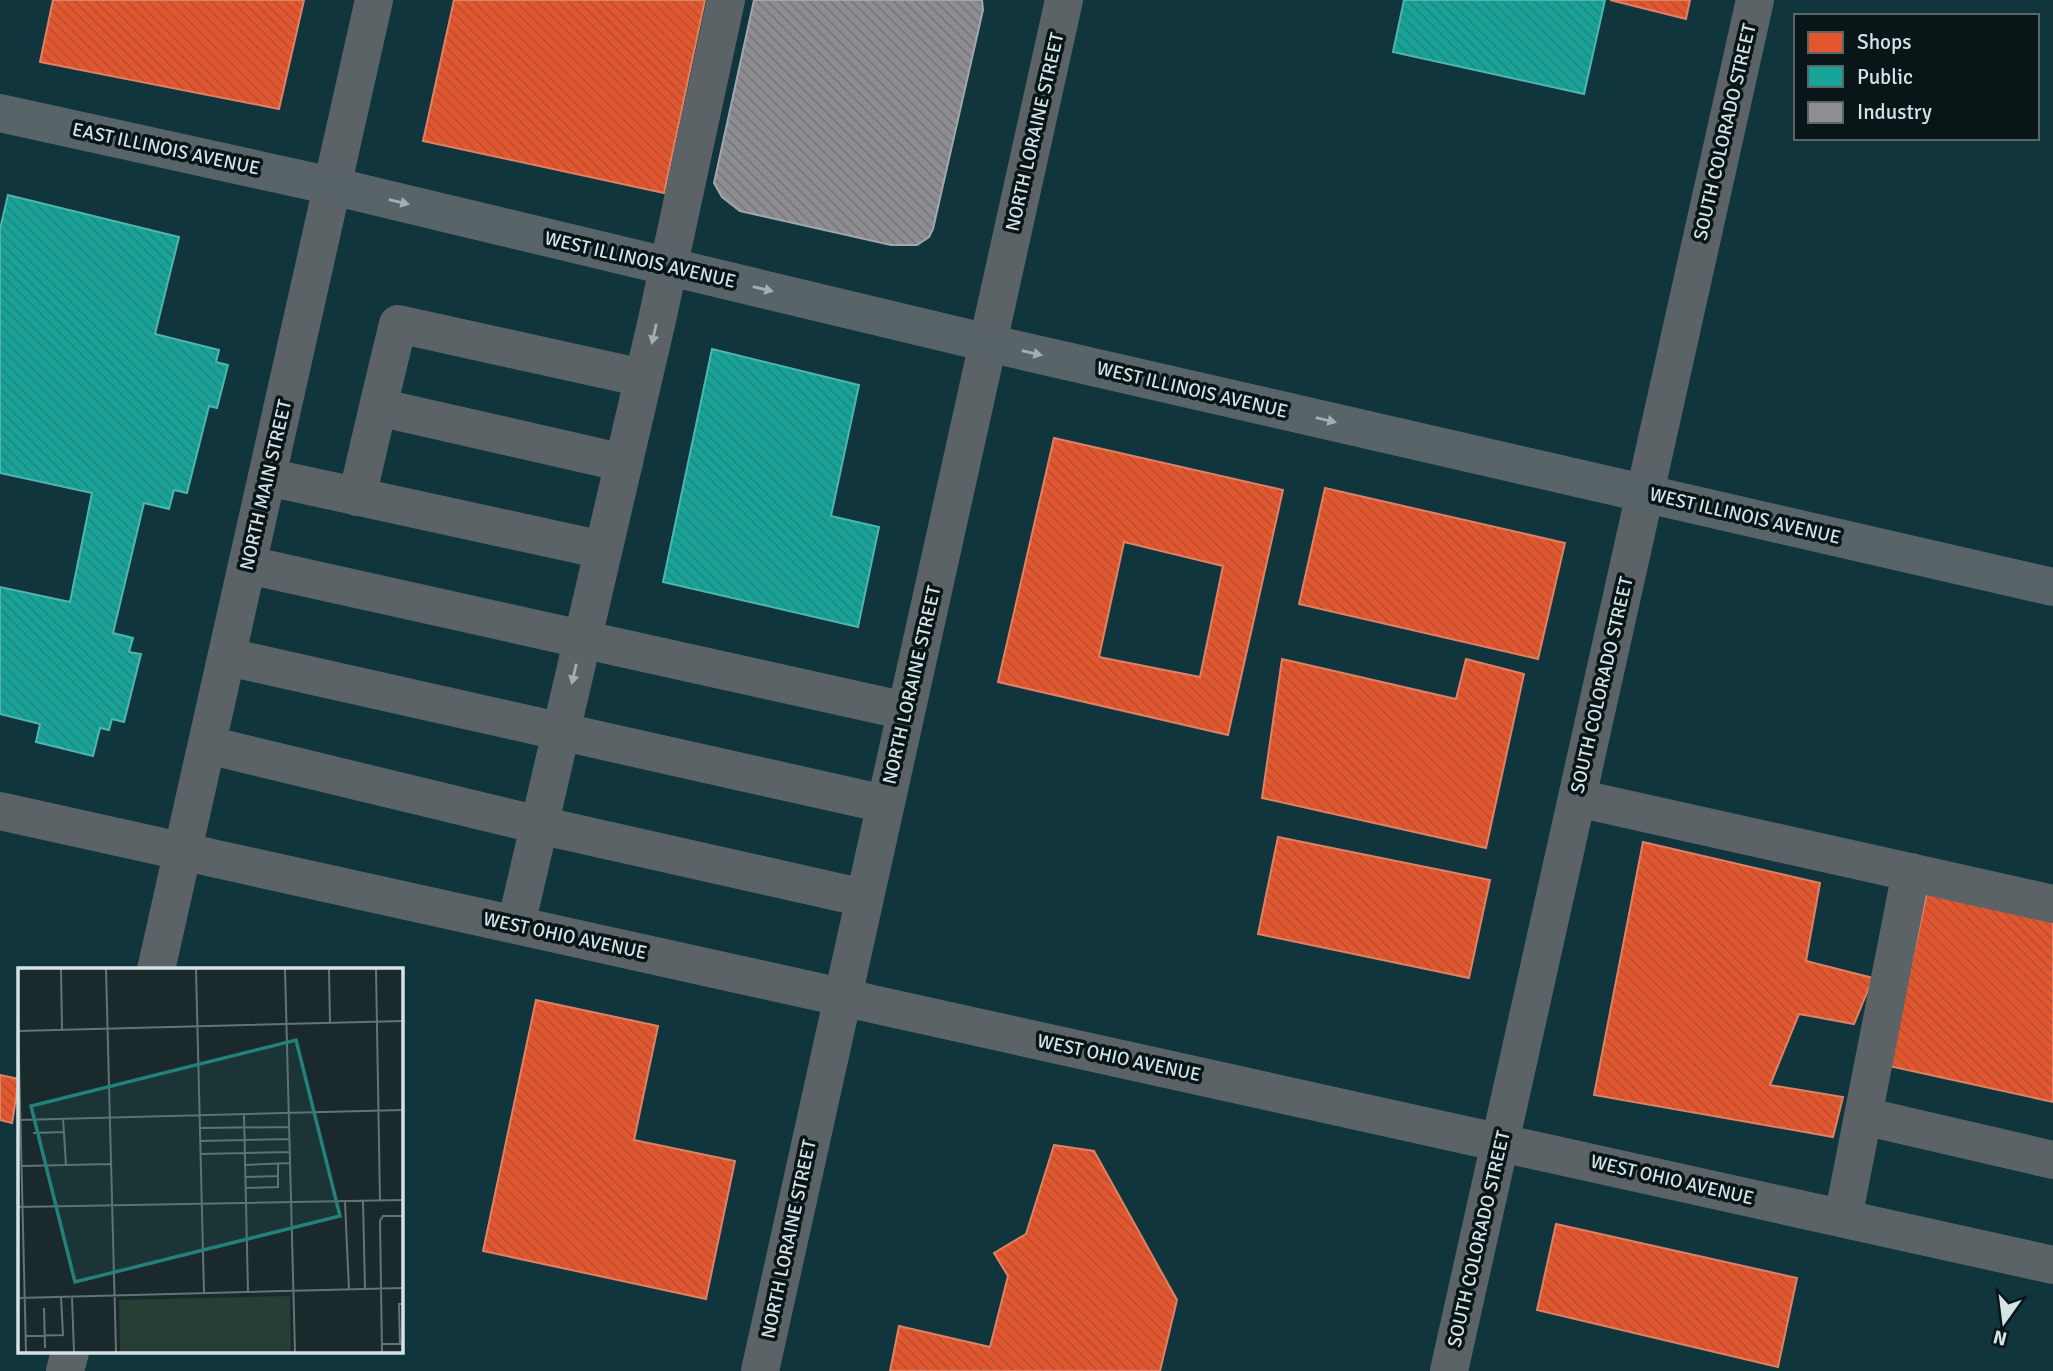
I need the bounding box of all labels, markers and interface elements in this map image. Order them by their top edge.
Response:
legend [1794,14,2039,140]
street label: SOUTH COLORADO STREET [1688,21,1762,243]
text: Shops [1857,29,1911,55]
street label: NORTH LORAINE STREET [1000,30,1070,234]
text: Public [1857,64,1913,90]
text: Industry [1857,99,1932,125]
street label: EAST ILLINOIS AVENUE [70,117,262,181]
one-way arrow [388,197,410,208]
street label: WEST ILLINOIS AVENUE [542,226,738,294]
one-way arrow [752,284,774,295]
one-way arrow [648,323,659,345]
one-way arrow [1021,348,1043,359]
street label: WEST ILLINOIS AVENUE [1094,356,1290,424]
street label: NORTH MAIN STREET [235,397,297,573]
one-way arrow [1315,415,1337,426]
street label: WEST ILLINOIS AVENUE [1647,482,1843,550]
street label: SOUTH COLORADO STREET [1565,574,1639,796]
street label: NORTH LORAINE STREET [877,583,947,787]
one-way arrow [568,663,579,685]
street label: WEST OHIO AVENUE [481,907,649,965]
inset map [18,968,402,1354]
street label: WEST OHIO AVENUE [1035,1029,1203,1087]
street label: SOUTH COLORADO STREET [1442,1128,1516,1350]
street label: NORTH LORAINE STREET [756,1137,822,1341]
street label: WEST OHIO AVENUE [1588,1150,1756,1210]
north arrow [1969,1287,2039,1357]
text: N [1991,1324,2009,1351]

